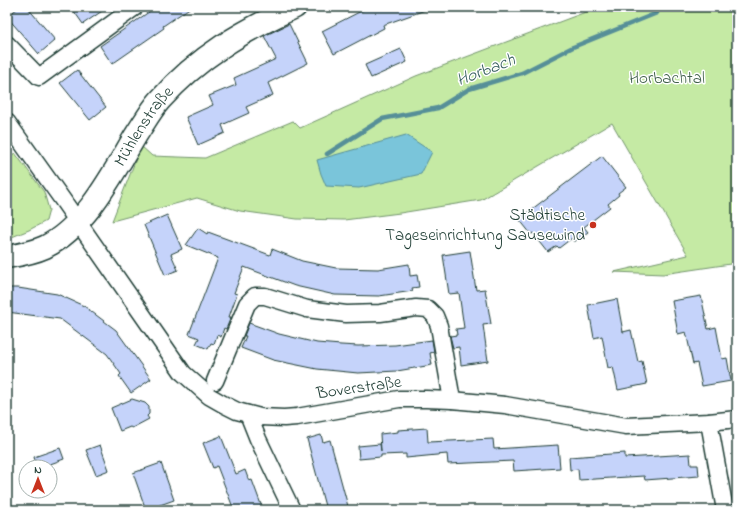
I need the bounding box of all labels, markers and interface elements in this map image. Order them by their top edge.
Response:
water label: Horbach [453,48,520,94]
park label: Horbachtal [629,66,705,91]
street label: Mühlenstraße [108,80,180,171]
place label: Städtische Tageseinrichtung Sausewind [385,203,585,250]
marker: Städtische Tageseinrichtung Sausewind [588,220,598,230]
street label: Boverstraße [314,370,403,406]
north arrow [18,459,58,499]
text: N [34,462,42,478]

